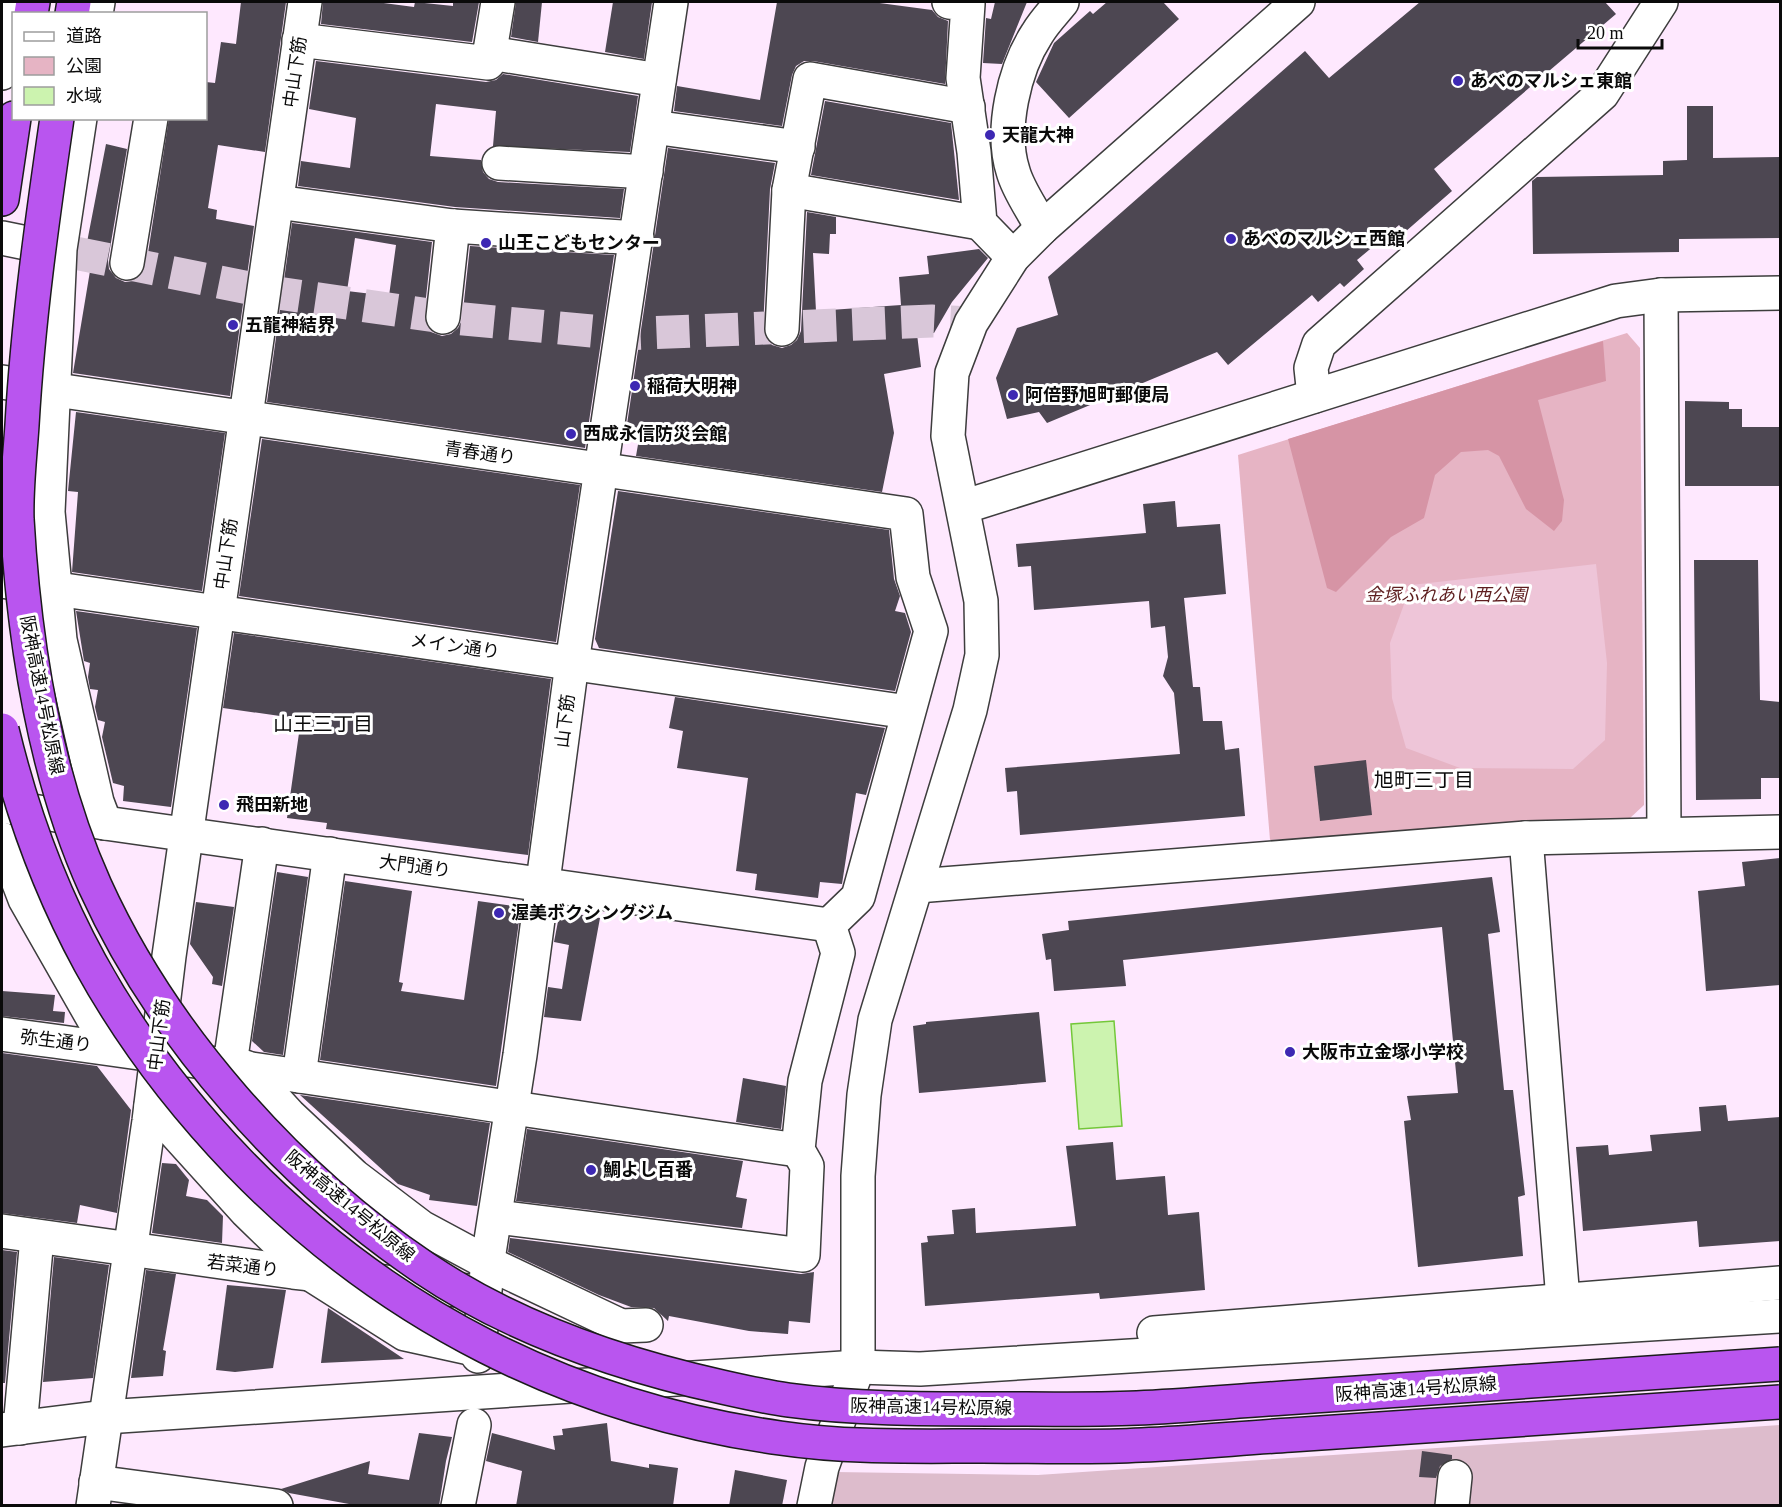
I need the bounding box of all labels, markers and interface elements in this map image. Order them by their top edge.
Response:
legend [12,12,207,120]
scale bar [1578,12,1662,50]
text: 20 m [1587,23,1624,43]
text: 道路 [66,26,102,46]
street label: 中山下筋 [280,35,310,109]
text: 公園 [66,56,102,76]
place label: あべのマルシェ東館 [1470,71,1632,91]
marker: あべのマルシェ東館 [1451,74,1465,88]
text: 水域 [66,86,102,106]
place label: 天龍大神 [1002,125,1074,145]
marker: 天龍大神 [983,128,997,142]
place label: あべのマルシェ西館 [1243,229,1405,249]
marker: あべのマルシェ西館 [1224,232,1238,246]
place label: 山王こどもセンター [498,233,660,253]
marker: 山王こどもセンター [479,236,493,250]
place label: 五龍神結界 [245,315,335,335]
marker: 五龍神結界 [226,318,240,332]
place label: 稲荷大明神 [647,376,737,396]
marker: 稲荷大明神 [628,379,642,393]
place label: 阿倍野旭町郵便局 [1025,385,1169,405]
marker: 阿倍野旭町郵便局 [1006,388,1020,402]
place label: 西成永信防災会館 [583,424,727,444]
marker: 西成永信防災会館 [564,427,578,441]
street label: 青春通り [443,438,517,468]
street label: 中山下筋 [211,517,241,591]
park label: 金塚ふれあい西公園 [1365,585,1530,605]
street label: 阪神高速14号松原線 [17,614,67,776]
street label: メイン通り [409,630,501,662]
street label: 山下筋 [552,693,578,749]
district label: 山王三丁目 [273,713,373,735]
district label: 旭町三丁目 [1374,769,1474,791]
place label: 飛田新地 [236,795,308,815]
marker: 飛田新地 [217,798,231,812]
street label: 大門通り [378,851,452,881]
place label: 渥美ボクシングジム [511,903,673,923]
marker: 渥美ボクシングジム [492,906,506,920]
street label: 中山下筋 [145,998,173,1072]
street label: 弥生通り [19,1027,93,1055]
place label: 大阪市立金塚小学校 [1302,1042,1464,1062]
marker: 大阪市立金塚小学校 [1283,1045,1297,1059]
street label: 阪神高速14号松原線 [282,1146,418,1266]
place label: 鯛よし百番 [603,1160,693,1180]
marker: 鯛よし百番 [584,1163,598,1177]
street label: 若菜通り [206,1252,280,1280]
street label: 阪神高速14号松原線 [1334,1373,1498,1405]
street label: 阪神高速14号松原線 [850,1396,1012,1418]

